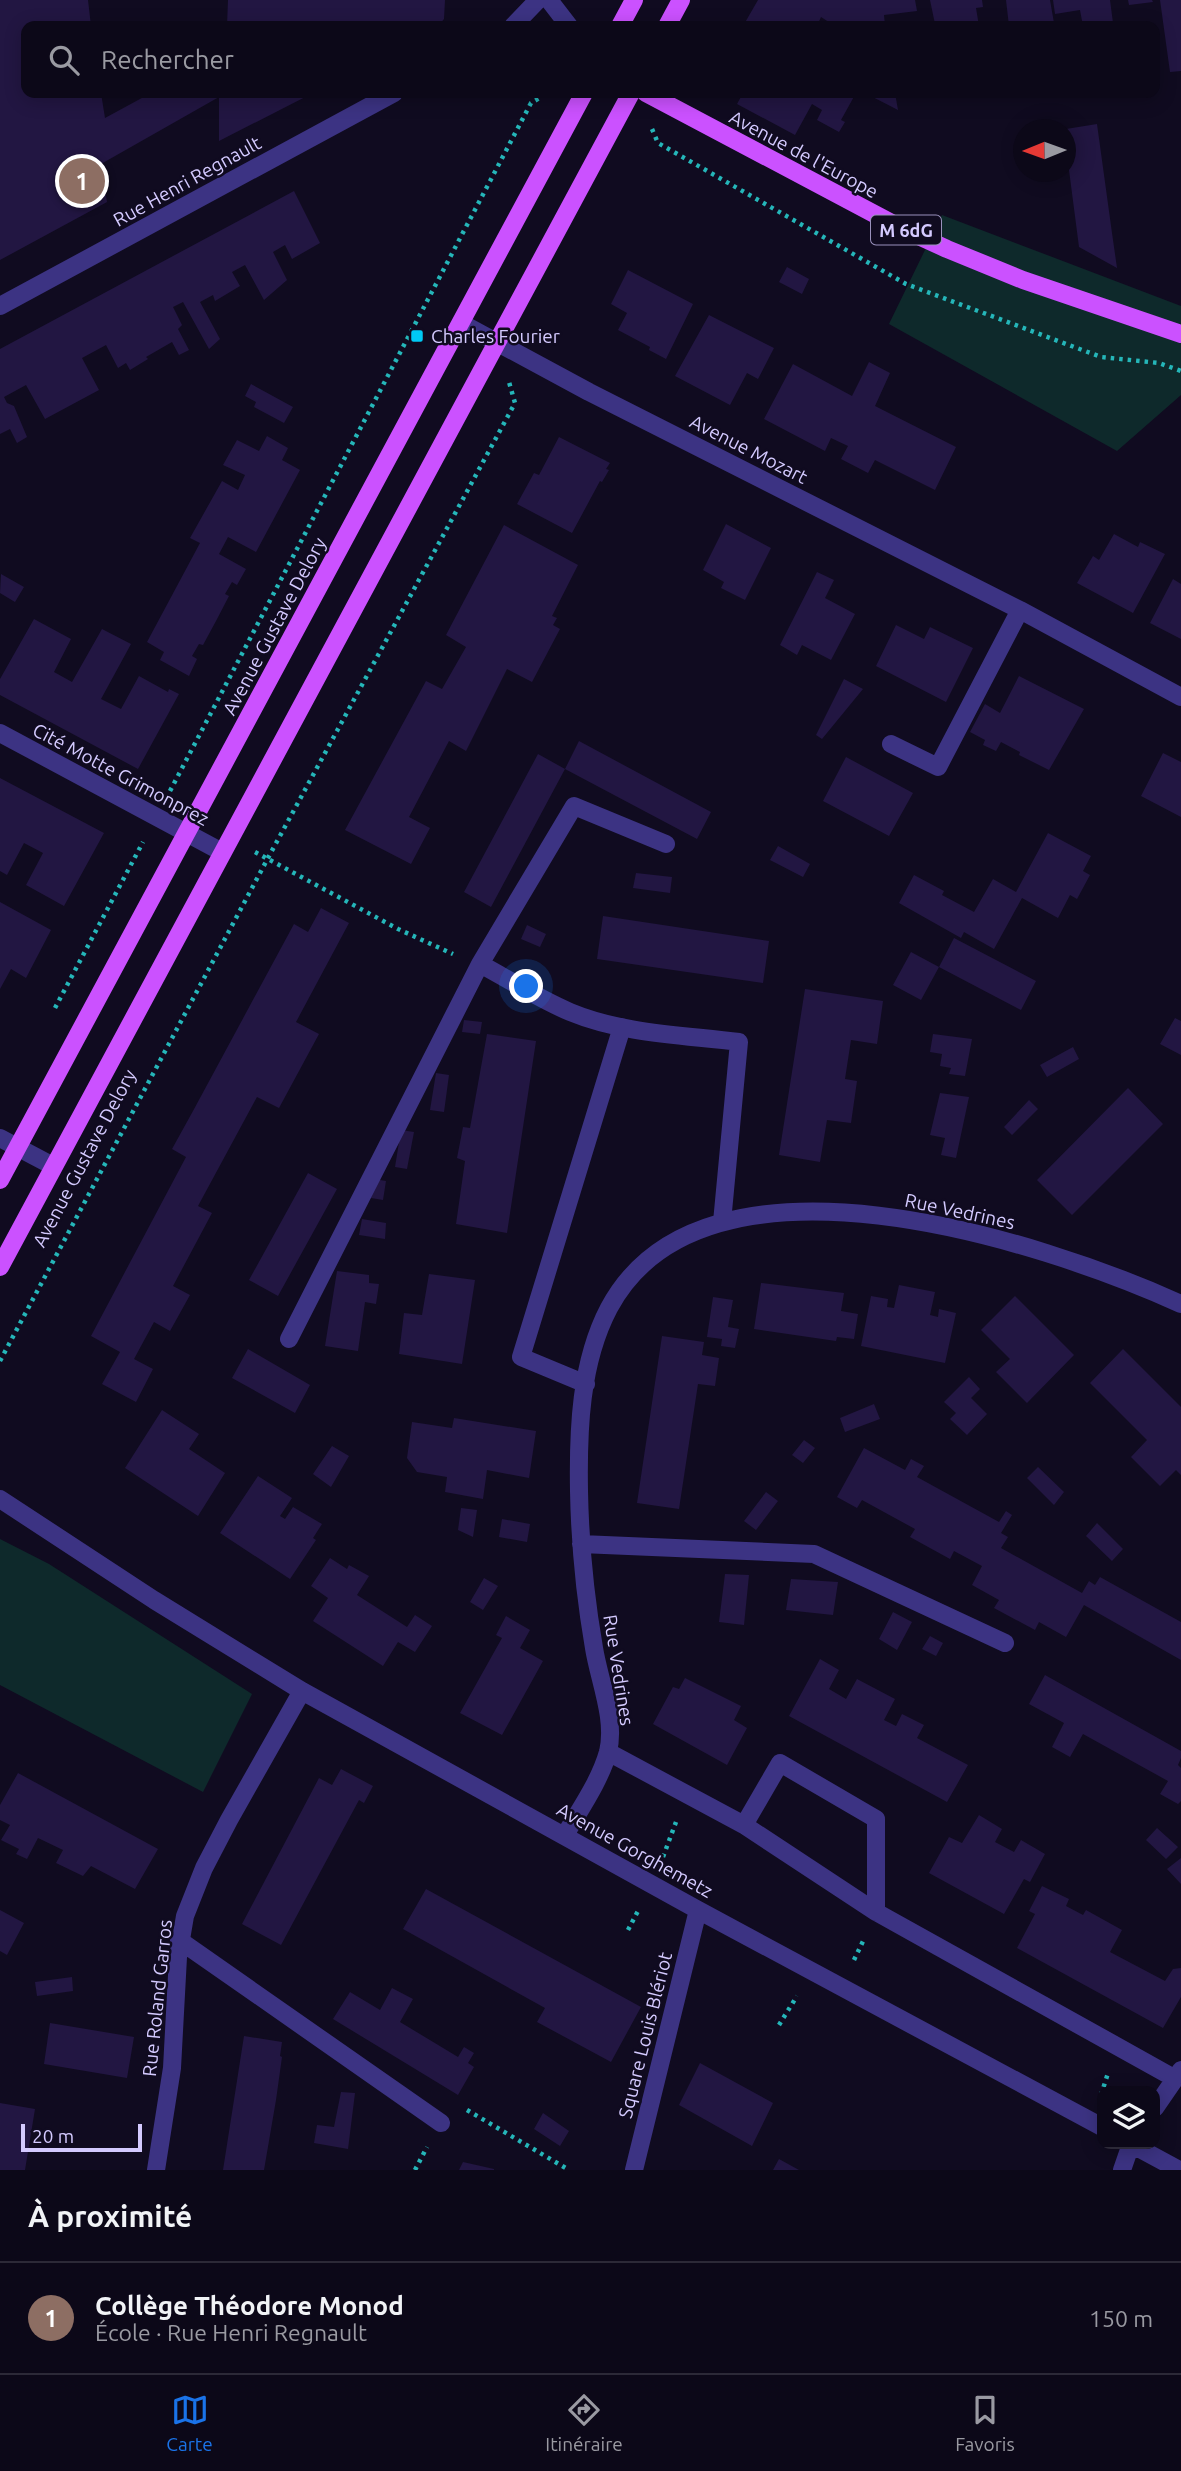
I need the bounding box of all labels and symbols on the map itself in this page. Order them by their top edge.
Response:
street label: Avenue de l'Europe [726,106,882,202]
north arrow [1013,119,1076,182]
street label: Rue Henri Regnault [109,131,265,231]
pin: 1 [59,155,105,207]
road number: M 6dG [871,215,941,244]
place label: Charles Fourier [431,325,560,347]
marker: Charles Fourier [409,328,425,344]
street label: Avenue Mozart [687,410,812,488]
street label: Avenue Gustave Delory [218,533,330,719]
street label: Cité Motte Grimonprez [29,718,213,830]
your location [509,969,543,1003]
street label: Avenue Gustave Delory [28,1065,140,1251]
street label: Rue Vedrines [903,1189,1017,1233]
street label: Rue Vedrines [599,1613,639,1727]
street label: Avenue Gorghemetz [553,1798,717,1902]
street label: Rue Roland Garros [138,1918,176,2078]
street label: Square Louis Blériot [614,1949,676,2120]
scale bar [21,2121,142,2153]

